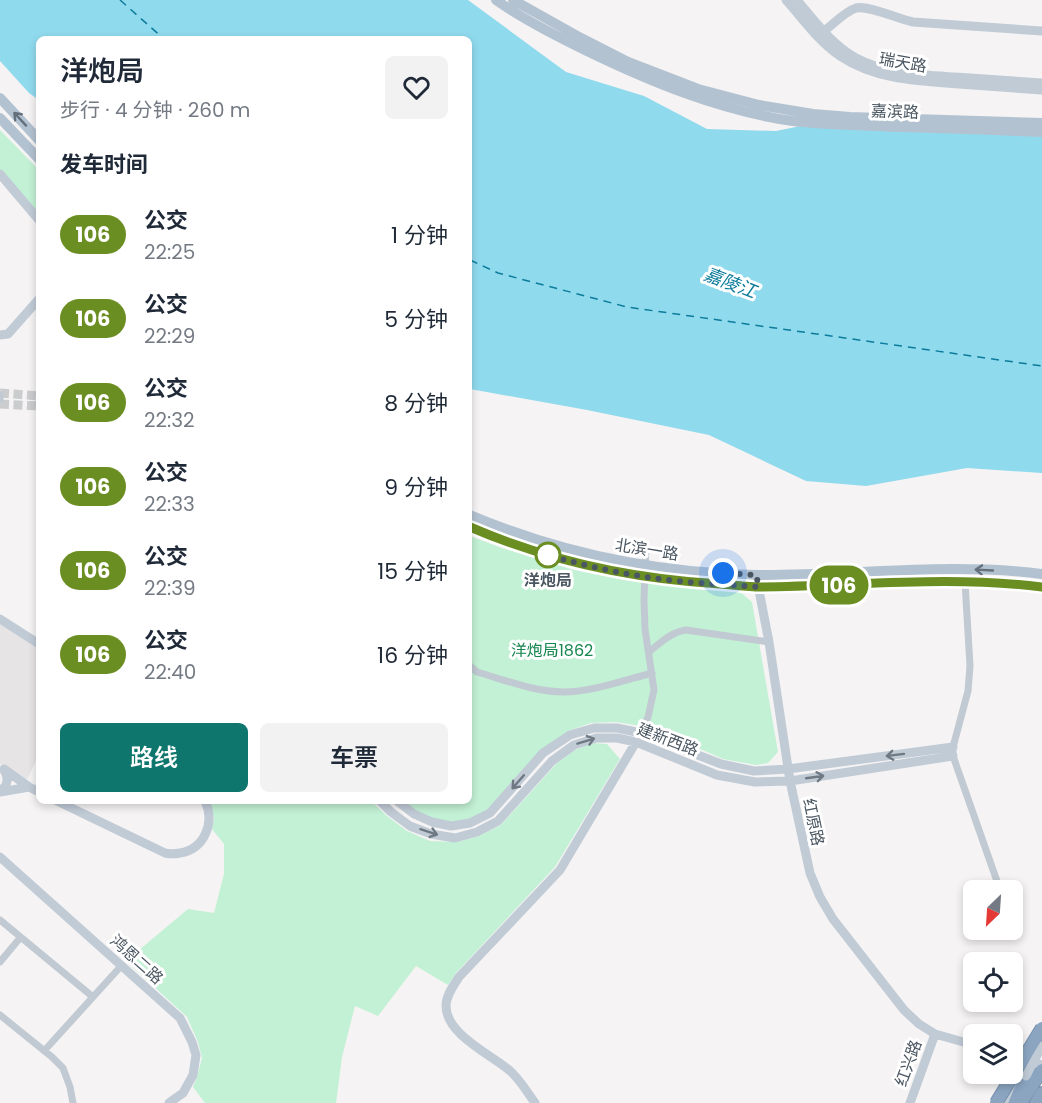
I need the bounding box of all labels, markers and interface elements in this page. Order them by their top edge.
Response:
street label: 瑞天路 [877,47,929,78]
text: 洋炮局 [60,52,144,91]
button: heart [385,56,448,119]
text: 步行 · 4 分钟 · 260 m [60,96,250,124]
street label: 嘉滨路 [871,99,919,124]
one-way arrow [13,112,27,127]
text: 发车时间 [60,149,148,180]
text: 公交 [144,205,188,236]
text: 106 [76,220,110,249]
text: 1 分钟 [391,220,448,251]
text: 22:25 [144,238,195,266]
water label: 嘉陵江 [700,261,762,305]
text: 公交 [144,289,188,320]
text: 106 [76,304,110,333]
text: 5 分钟 [384,304,448,335]
text: 22:29 [144,322,195,350]
text: 公交 [144,373,188,404]
text: 106 [76,388,110,417]
text: 8 分钟 [384,388,448,419]
text: 22:32 [144,406,195,434]
text: 公交 [144,457,188,488]
text: 106 [76,472,110,501]
text: 9 分钟 [384,472,448,503]
text: 22:33 [144,490,195,518]
street label: 北滨一路 [614,533,680,566]
text: 公交 [144,541,188,572]
marker: 洋炮局 [535,542,561,568]
text: 106 [76,556,110,585]
text: 15 分钟 [377,556,448,587]
your location [708,558,738,588]
one-way arrow [974,564,994,575]
line badge: 106 [804,566,874,604]
place label: 洋炮局 [524,569,572,592]
text: 106 [822,571,856,600]
text: 22:39 [144,574,196,602]
text: 公交 [144,625,188,656]
park label: 洋炮局1862 [511,639,593,662]
text: 106 [76,640,110,669]
text: 16 分钟 [377,640,448,671]
text: 22:40 [144,658,196,686]
street label: 建新西路 [634,717,702,762]
button: 路线 [60,723,248,792]
button: 车票 [260,723,448,792]
one-way arrow [577,735,596,746]
one-way arrow [886,749,906,760]
one-way arrow [805,771,824,782]
one-way arrow [511,774,525,789]
street label: 红原路 [797,796,830,848]
one-way arrow [419,828,437,839]
north arrow [963,880,1023,940]
map controls [963,880,1023,1084]
street label: 鸿恩二路 [105,929,168,989]
button: locate [963,952,1023,1012]
button: layers [963,1024,1023,1084]
street label: 红兴路 [889,1037,927,1090]

